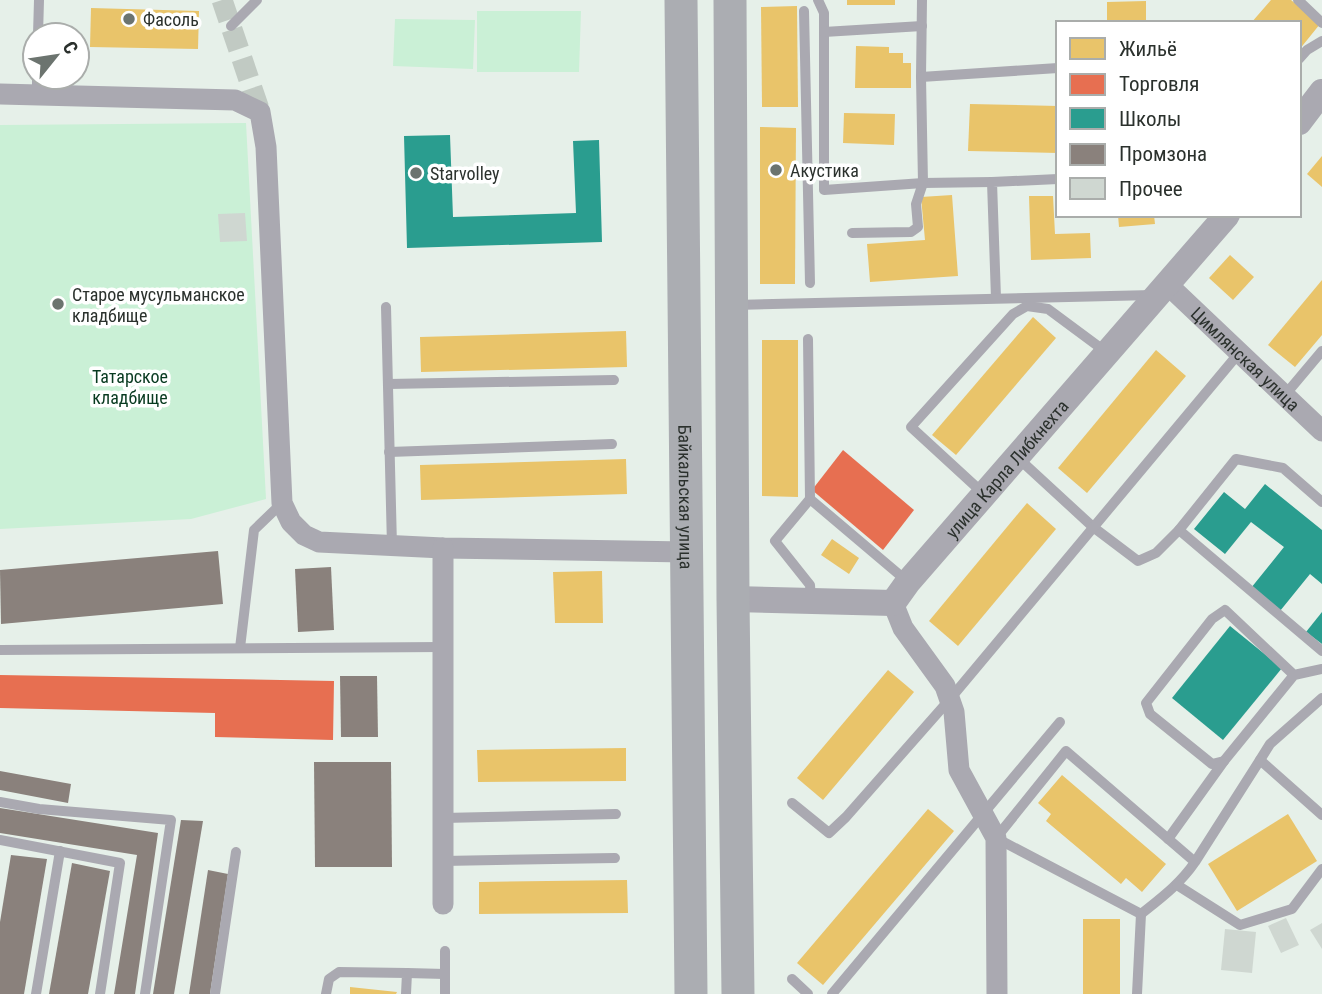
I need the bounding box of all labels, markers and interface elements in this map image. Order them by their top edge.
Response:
place label: Фасоль [143,9,199,30]
marker: Фасоль [121,11,137,27]
north arrow [21,21,91,91]
legend [1056,21,1301,217]
text: С [58,37,83,58]
text: Жильё [1119,37,1177,61]
text: Торговля [1119,72,1199,96]
text: Школы [1119,107,1181,131]
text: Промзона [1119,142,1207,166]
place label: Акустика [790,160,859,181]
marker: Акустика [768,162,784,178]
place label: Starvolley [430,163,500,184]
marker: Starvolley [408,165,424,181]
text: Прочее [1119,177,1183,201]
place label: Старое мусульманское кладбище [72,284,245,326]
marker: Старое мусульманское кладбище [50,296,66,312]
street label: Цимлянская улица [1187,302,1304,415]
park label: Татарское кладбище [92,366,168,408]
street label: улица Карла Либкнехта [941,395,1072,542]
street label: Байкальская улица [675,424,697,569]

